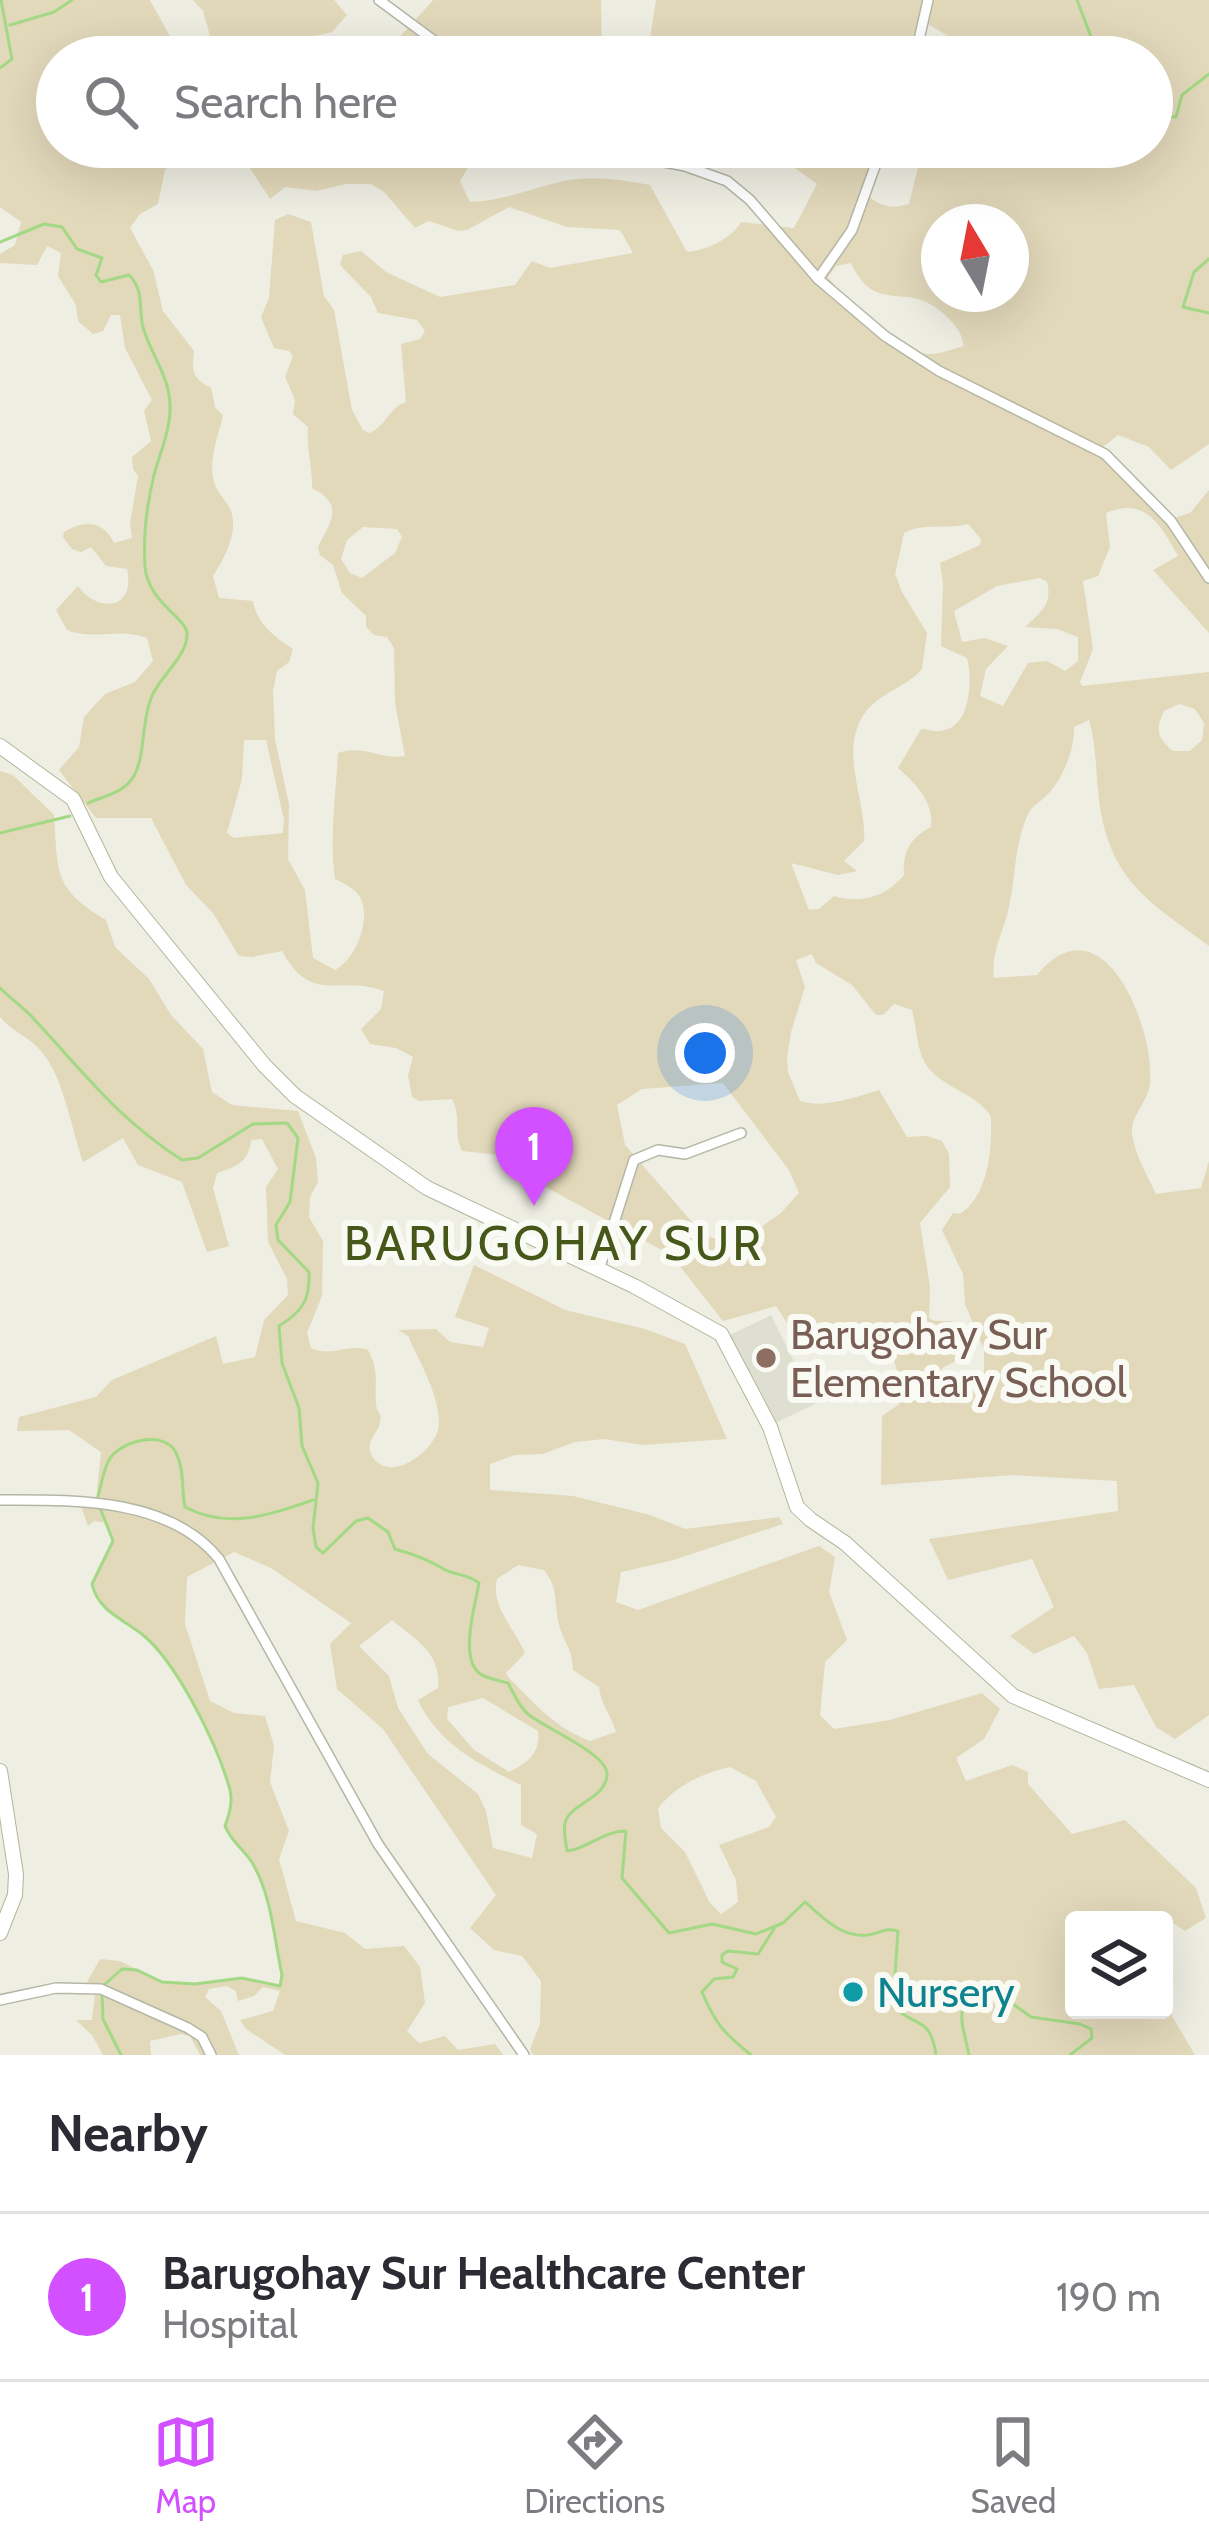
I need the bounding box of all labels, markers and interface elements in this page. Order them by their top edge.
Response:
search box [36,36,1173,168]
icon: search [78,69,144,135]
text: Search here [174,75,398,129]
north arrow [921,204,1029,312]
your location [675,1023,735,1083]
pin: 1 [495,1107,573,1206]
district label: BARUGOHAY SUR [344,1214,764,1272]
place label: Barugohay Sur Elementary School [790,1308,1127,1408]
marker: Barugohay Sur Elementary School [753,1345,779,1371]
map controls [1065,1911,1173,2019]
button: layers [1065,1911,1173,2019]
place label: Nursery [877,1966,1015,2018]
marker: Nursery [840,1979,866,2005]
text: Nearby [48,2102,208,2164]
text: Barugohay Sur Healthcare Center [162,2246,805,2300]
text: 1 [80,2273,94,2321]
text: 190 m [1056,2273,1161,2321]
text: Hospital [162,2300,298,2348]
tab: Map [153,2409,219,2521]
tab: Directions [524,2409,665,2521]
tab: Saved [971,2409,1056,2521]

